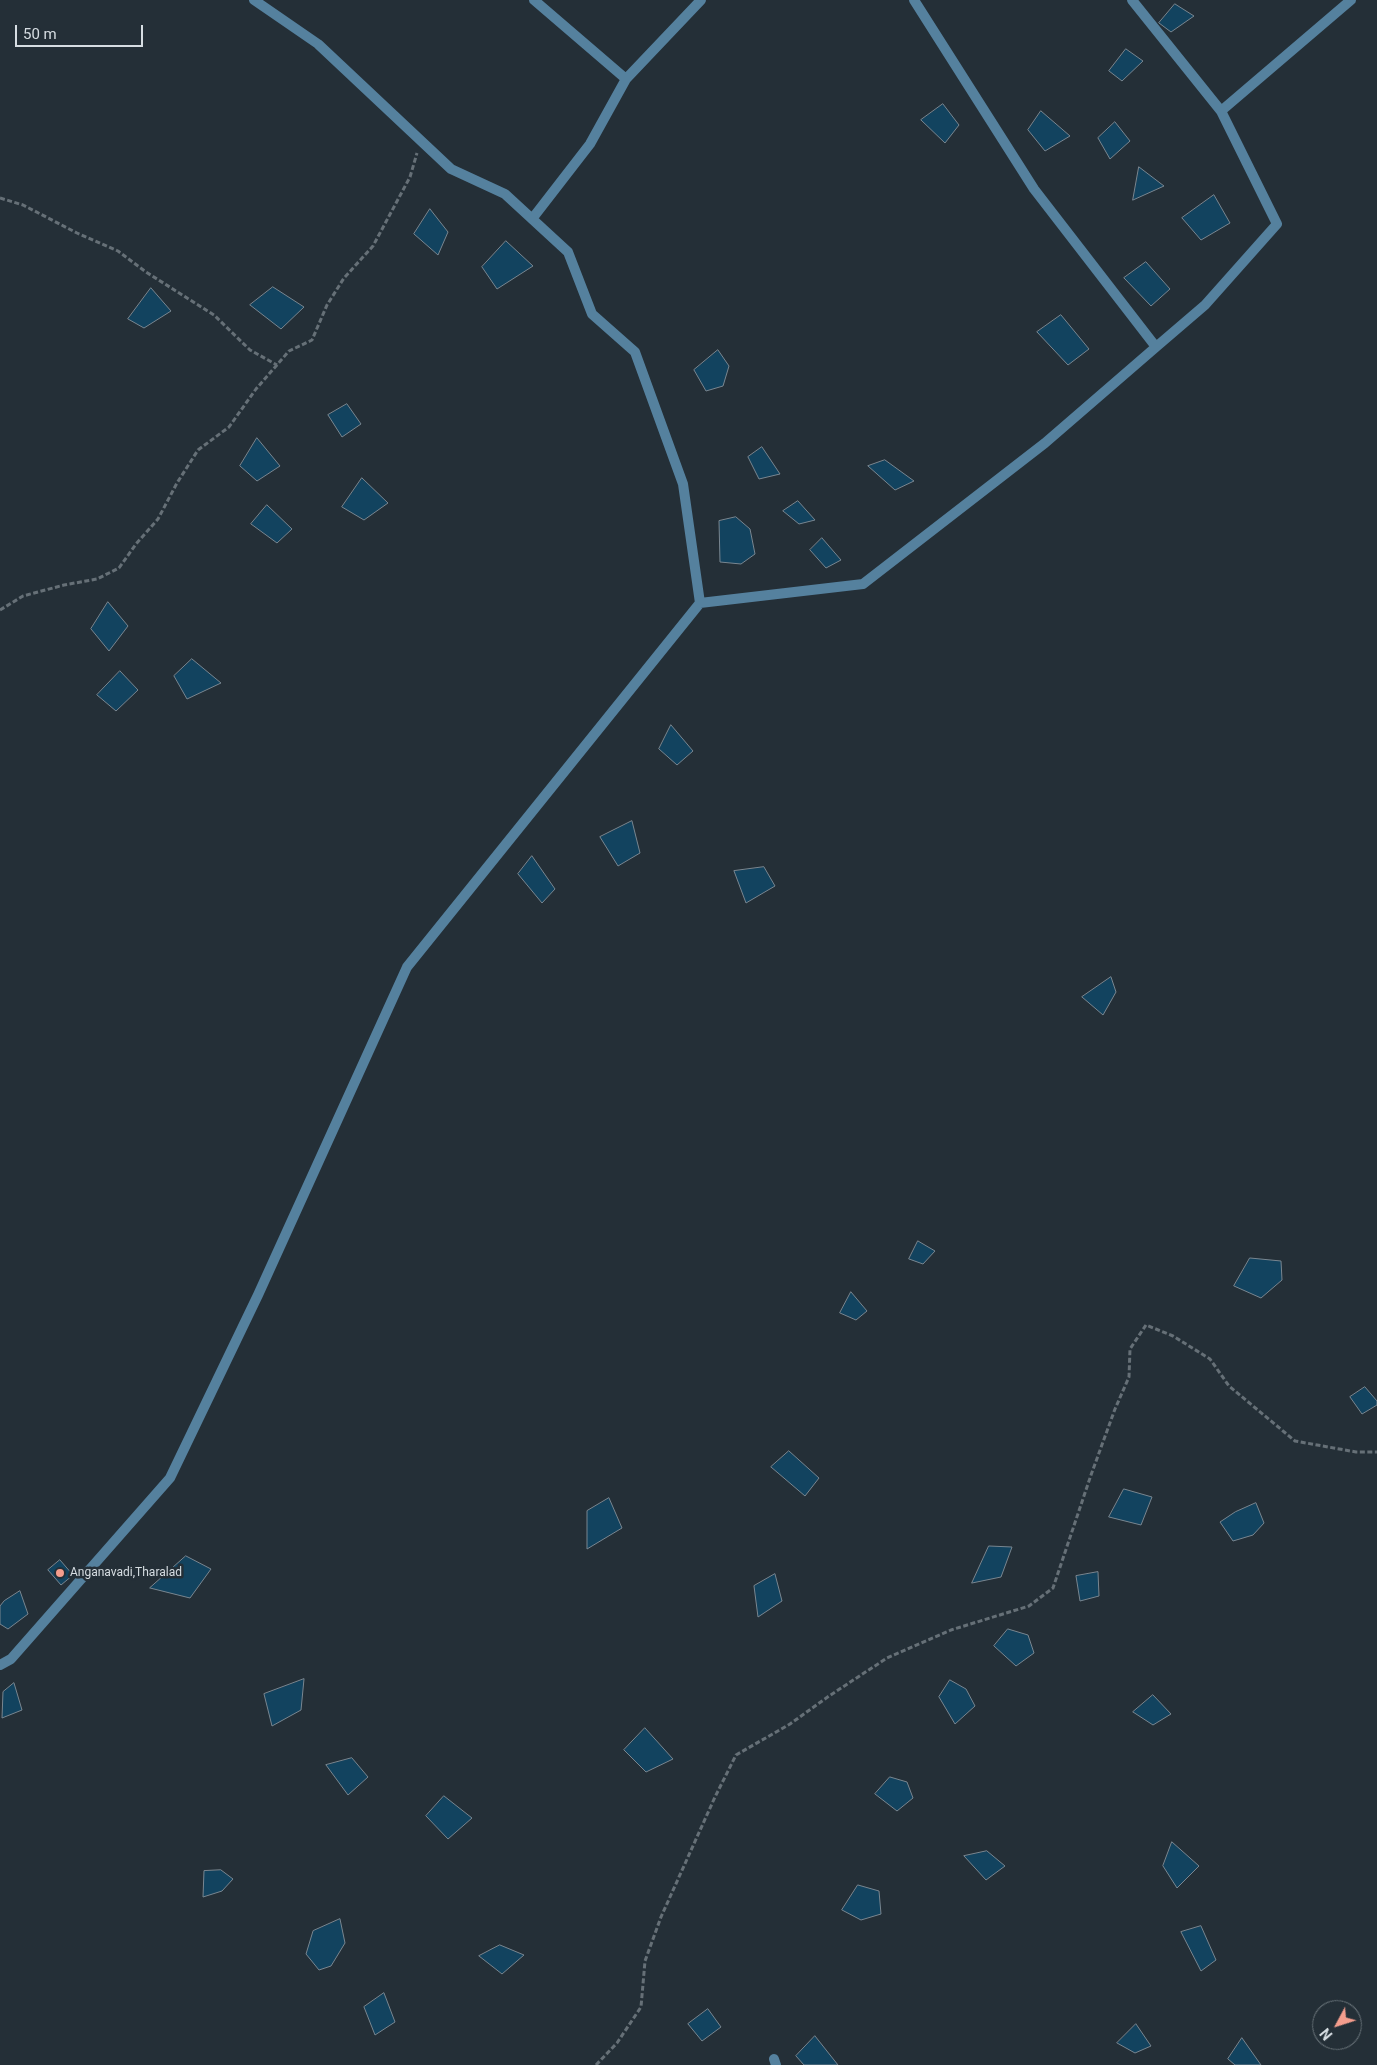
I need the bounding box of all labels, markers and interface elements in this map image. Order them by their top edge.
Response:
scale bar [18,15,145,47]
text: 50 m [23,25,57,43]
place label: Anganavadi,Tharalad [70,1566,182,1580]
marker: Anganavadi,Tharalad [54,1567,66,1579]
north arrow [1312,2000,1362,2050]
text: N [1317,2025,1336,2043]

